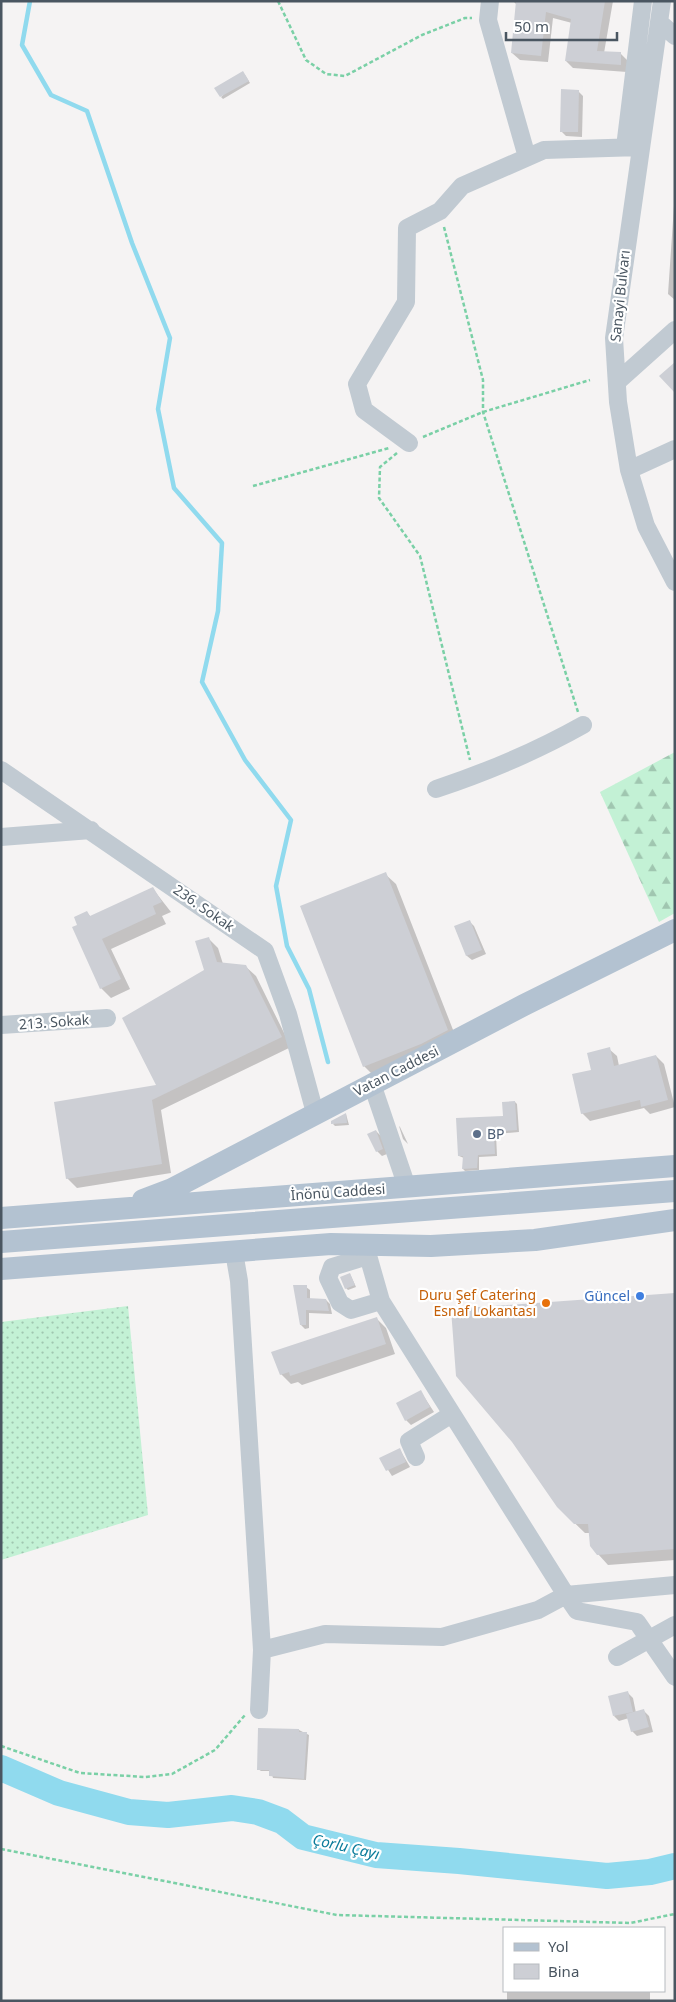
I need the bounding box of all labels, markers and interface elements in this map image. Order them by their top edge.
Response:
scale bar [506,10,617,42]
text: 50 m [514,16,549,36]
street label: Sanayi Bulvarı [605,249,634,343]
street label: 236. Sokak [170,880,239,936]
street label: 213. Sokak [18,1010,90,1033]
street label: Vatan Caddesi [350,1041,442,1100]
place label: BP [487,1124,505,1143]
marker: BP [471,1128,483,1140]
street label: İnönü Caddesi [290,1179,386,1204]
place label: Duru Şef Catering Esnaf Lokantası [419,1285,536,1320]
place label: Güncel [584,1286,630,1305]
marker: Güncel [634,1290,646,1302]
marker: Duru Şef Catering Esnaf Lokantası [540,1297,552,1309]
water label: Çorlu Çayı [311,1829,382,1863]
legend [503,1927,666,1992]
text: Yol [548,1936,569,1956]
text: Bina [548,1961,579,1981]

